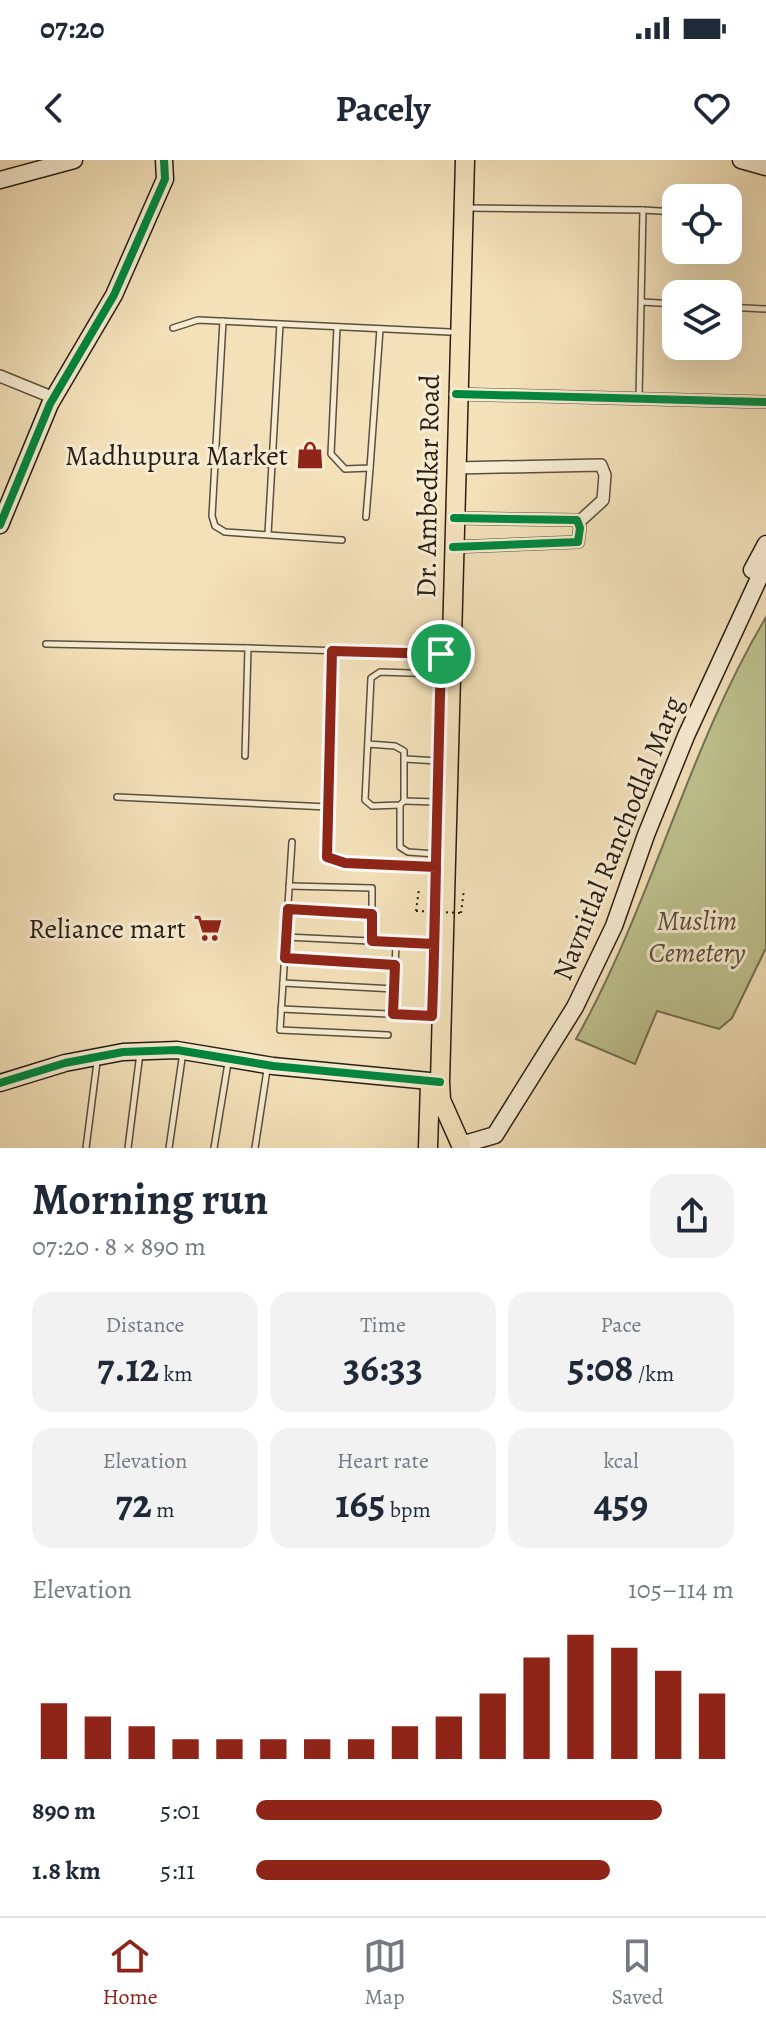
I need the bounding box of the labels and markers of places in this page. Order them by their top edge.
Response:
place label: Madhupura Market [65,437,288,475]
shop icon: Madhupura Market [295,440,325,470]
pin [407,620,475,688]
place label: Reliance mart [28,910,186,948]
supermarket icon: Reliance mart [193,913,223,943]

